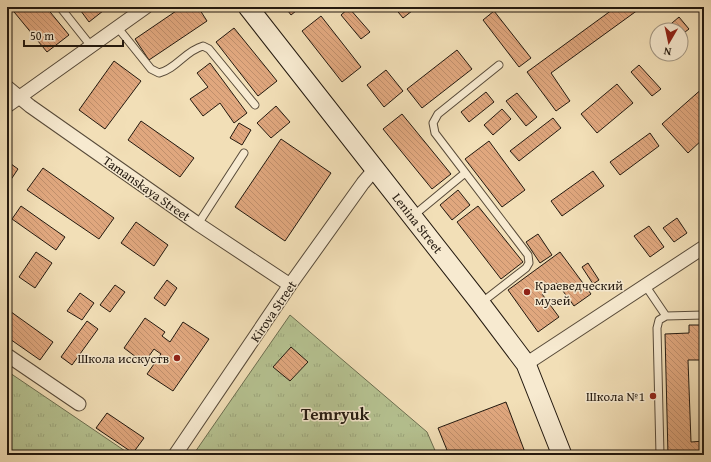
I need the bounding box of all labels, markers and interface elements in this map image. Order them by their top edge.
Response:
scale bar [24,22,123,48]
north arrow [649,22,689,62]
text: 50 m [30,27,54,44]
text: N [662,43,672,60]
street label: Tamanskaya Street [99,151,195,226]
street label: Lenina Street [388,189,448,258]
street label: Kirova Street [246,276,301,346]
place label: Краеведческий музей [535,276,623,310]
marker: Краеведческий музей [522,287,532,297]
place label: Школа исскуств [77,349,169,368]
marker: Школа исскуств [172,353,182,363]
place label: Школа №1 [586,387,645,406]
marker: Школа №1 [648,391,658,401]
district label: Temryuk [301,401,369,426]

